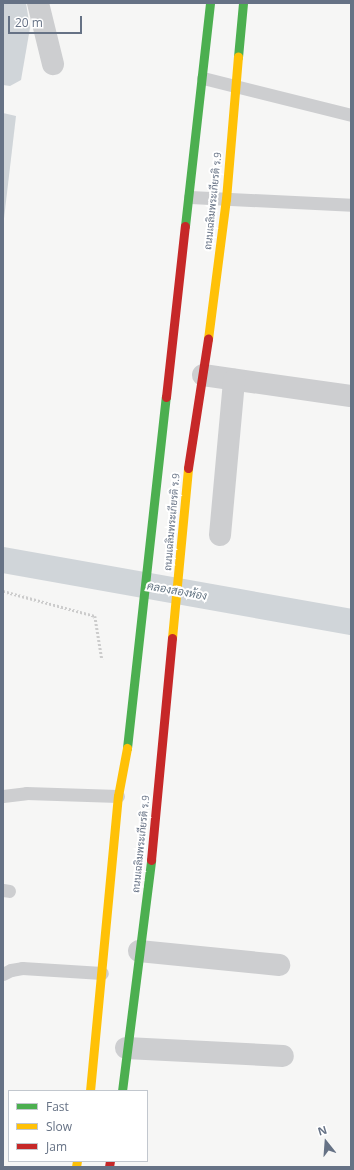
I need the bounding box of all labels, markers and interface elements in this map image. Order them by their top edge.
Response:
scale bar [10,8,84,34]
text: 20 m [15,14,43,31]
street label: ถนนเฉลิมพระเกียรติ ร.9 [202,152,224,250]
street label: ถนนเฉลิมพระเกียรติ ร.9 [162,473,182,571]
water label: คลองสองห้อง [146,579,208,603]
street label: ถนนเฉลิมพระเกียรติ ร.9 [130,795,152,893]
legend [8,1090,148,1162]
text: Fast [46,1098,69,1115]
text: Slow [46,1118,72,1135]
north arrow [306,1122,346,1162]
text: N [316,1122,329,1139]
text: Jam [46,1138,67,1155]

